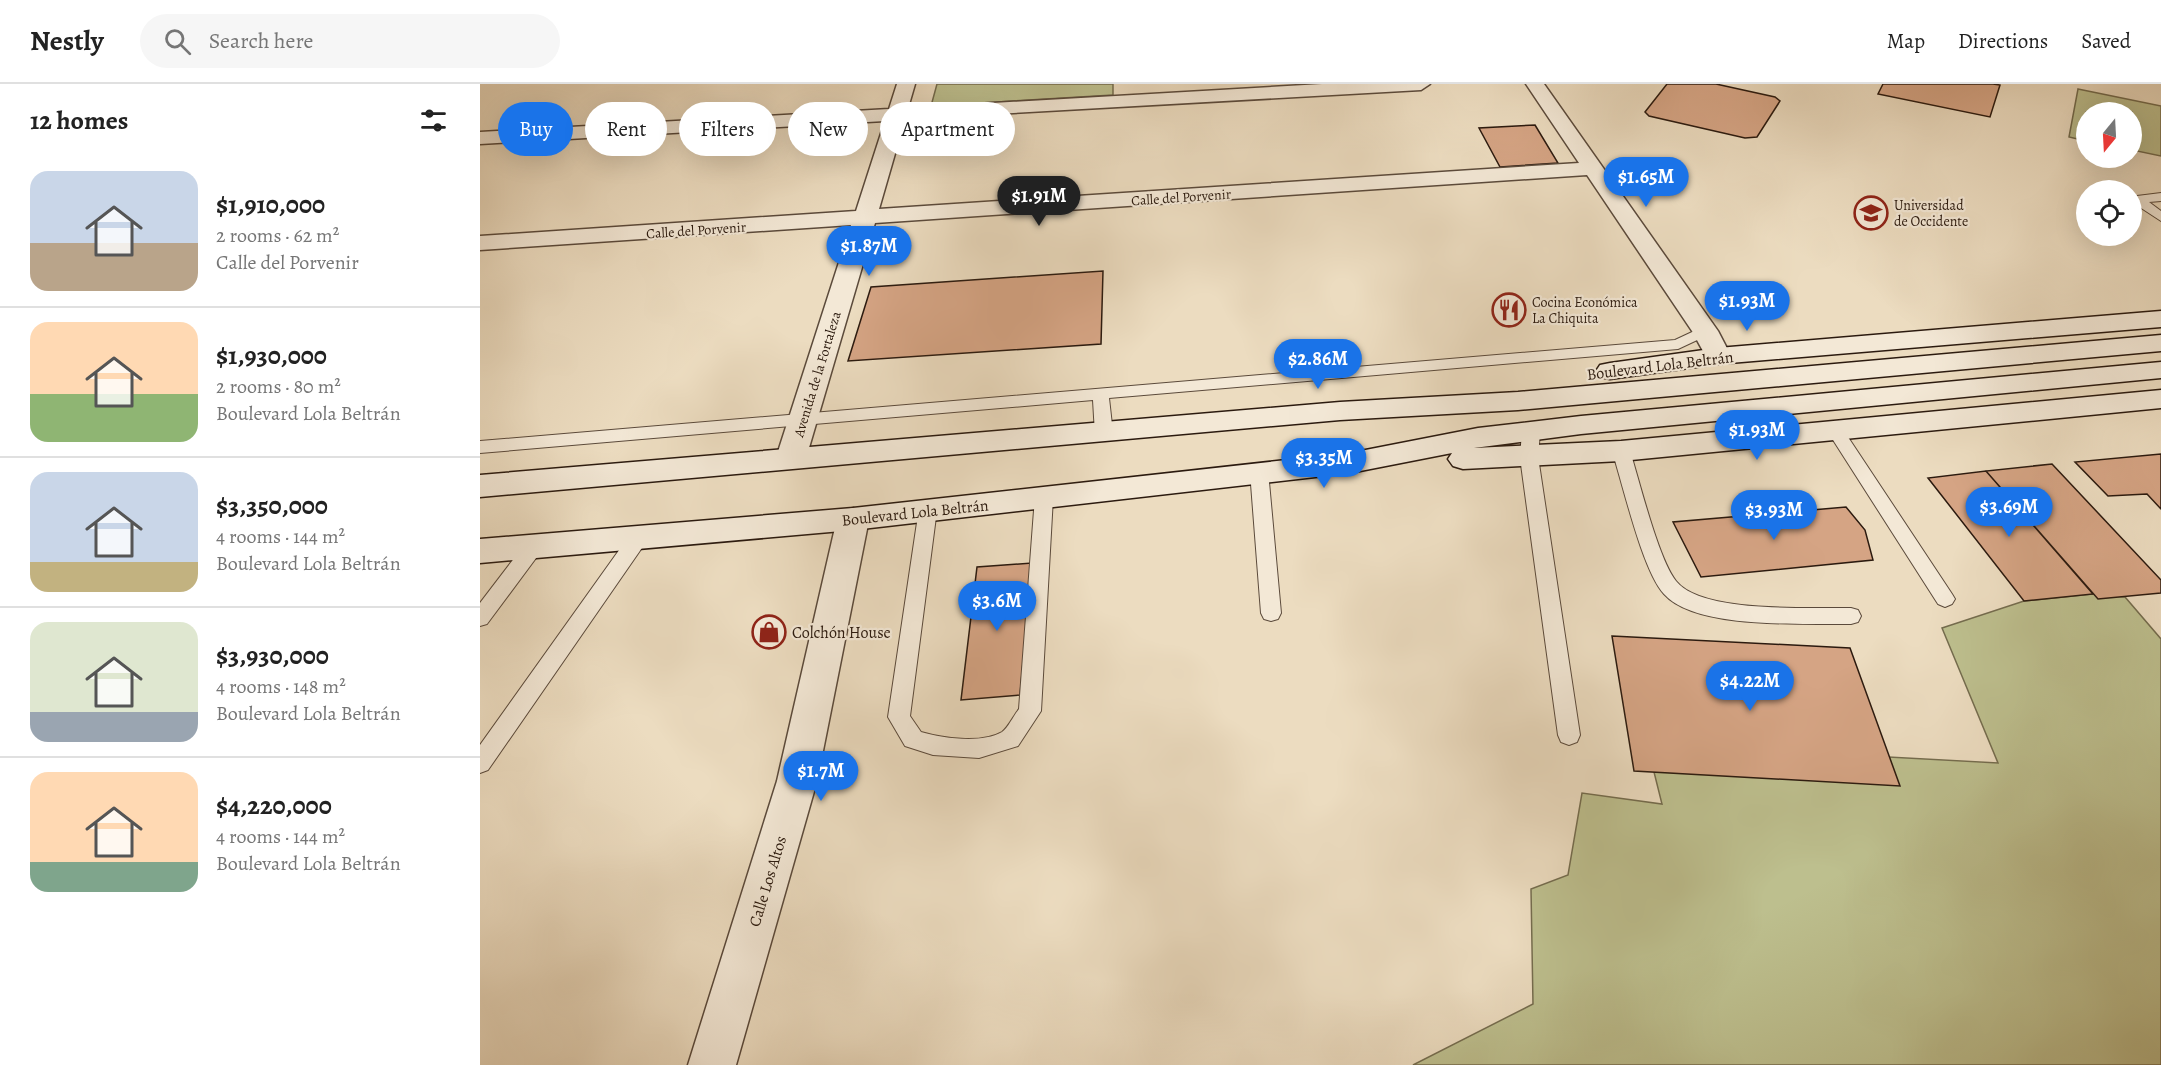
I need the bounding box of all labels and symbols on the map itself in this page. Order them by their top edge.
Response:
north arrow [2076,102,2142,168]
pin: $1.65M [1597,157,1695,208]
pin: $1.91M [990,176,1088,227]
street label: Calle del Porvenir [1130,184,1232,210]
school or university icon: Universidad de Occidente [1853,195,1889,231]
place label: Universidad de Occidente [1894,196,1968,231]
street label: Calle del Porvenir [645,217,747,243]
pin: $1.87M [820,226,918,277]
pin: $1.93M [1698,281,1796,332]
restaurant icon: Cocina Económica La Chiquita [1491,292,1527,328]
place label: Cocina Económica La Chiquita [1532,293,1638,328]
street label: Avenida de la Fortaleza [789,308,846,440]
pin: $2.86M [1269,339,1367,390]
street label: Boulevard Lola Beltrán [1585,346,1735,386]
pin: $1.93M [1708,410,1806,461]
pin: $3.35M [1275,438,1373,489]
pin: $3.69M [1960,487,2058,538]
pin: $3.93M [1725,490,1823,541]
street label: Boulevard Lola Beltrán [841,494,990,532]
pin: $3.6M [955,581,1039,632]
shop icon: Colchón House [751,614,787,650]
place label: Colchón House [792,622,891,644]
pin: $4.22M [1701,661,1799,712]
pin: $1.7M [779,751,863,802]
street label: Calle Los Altos [744,833,792,929]

